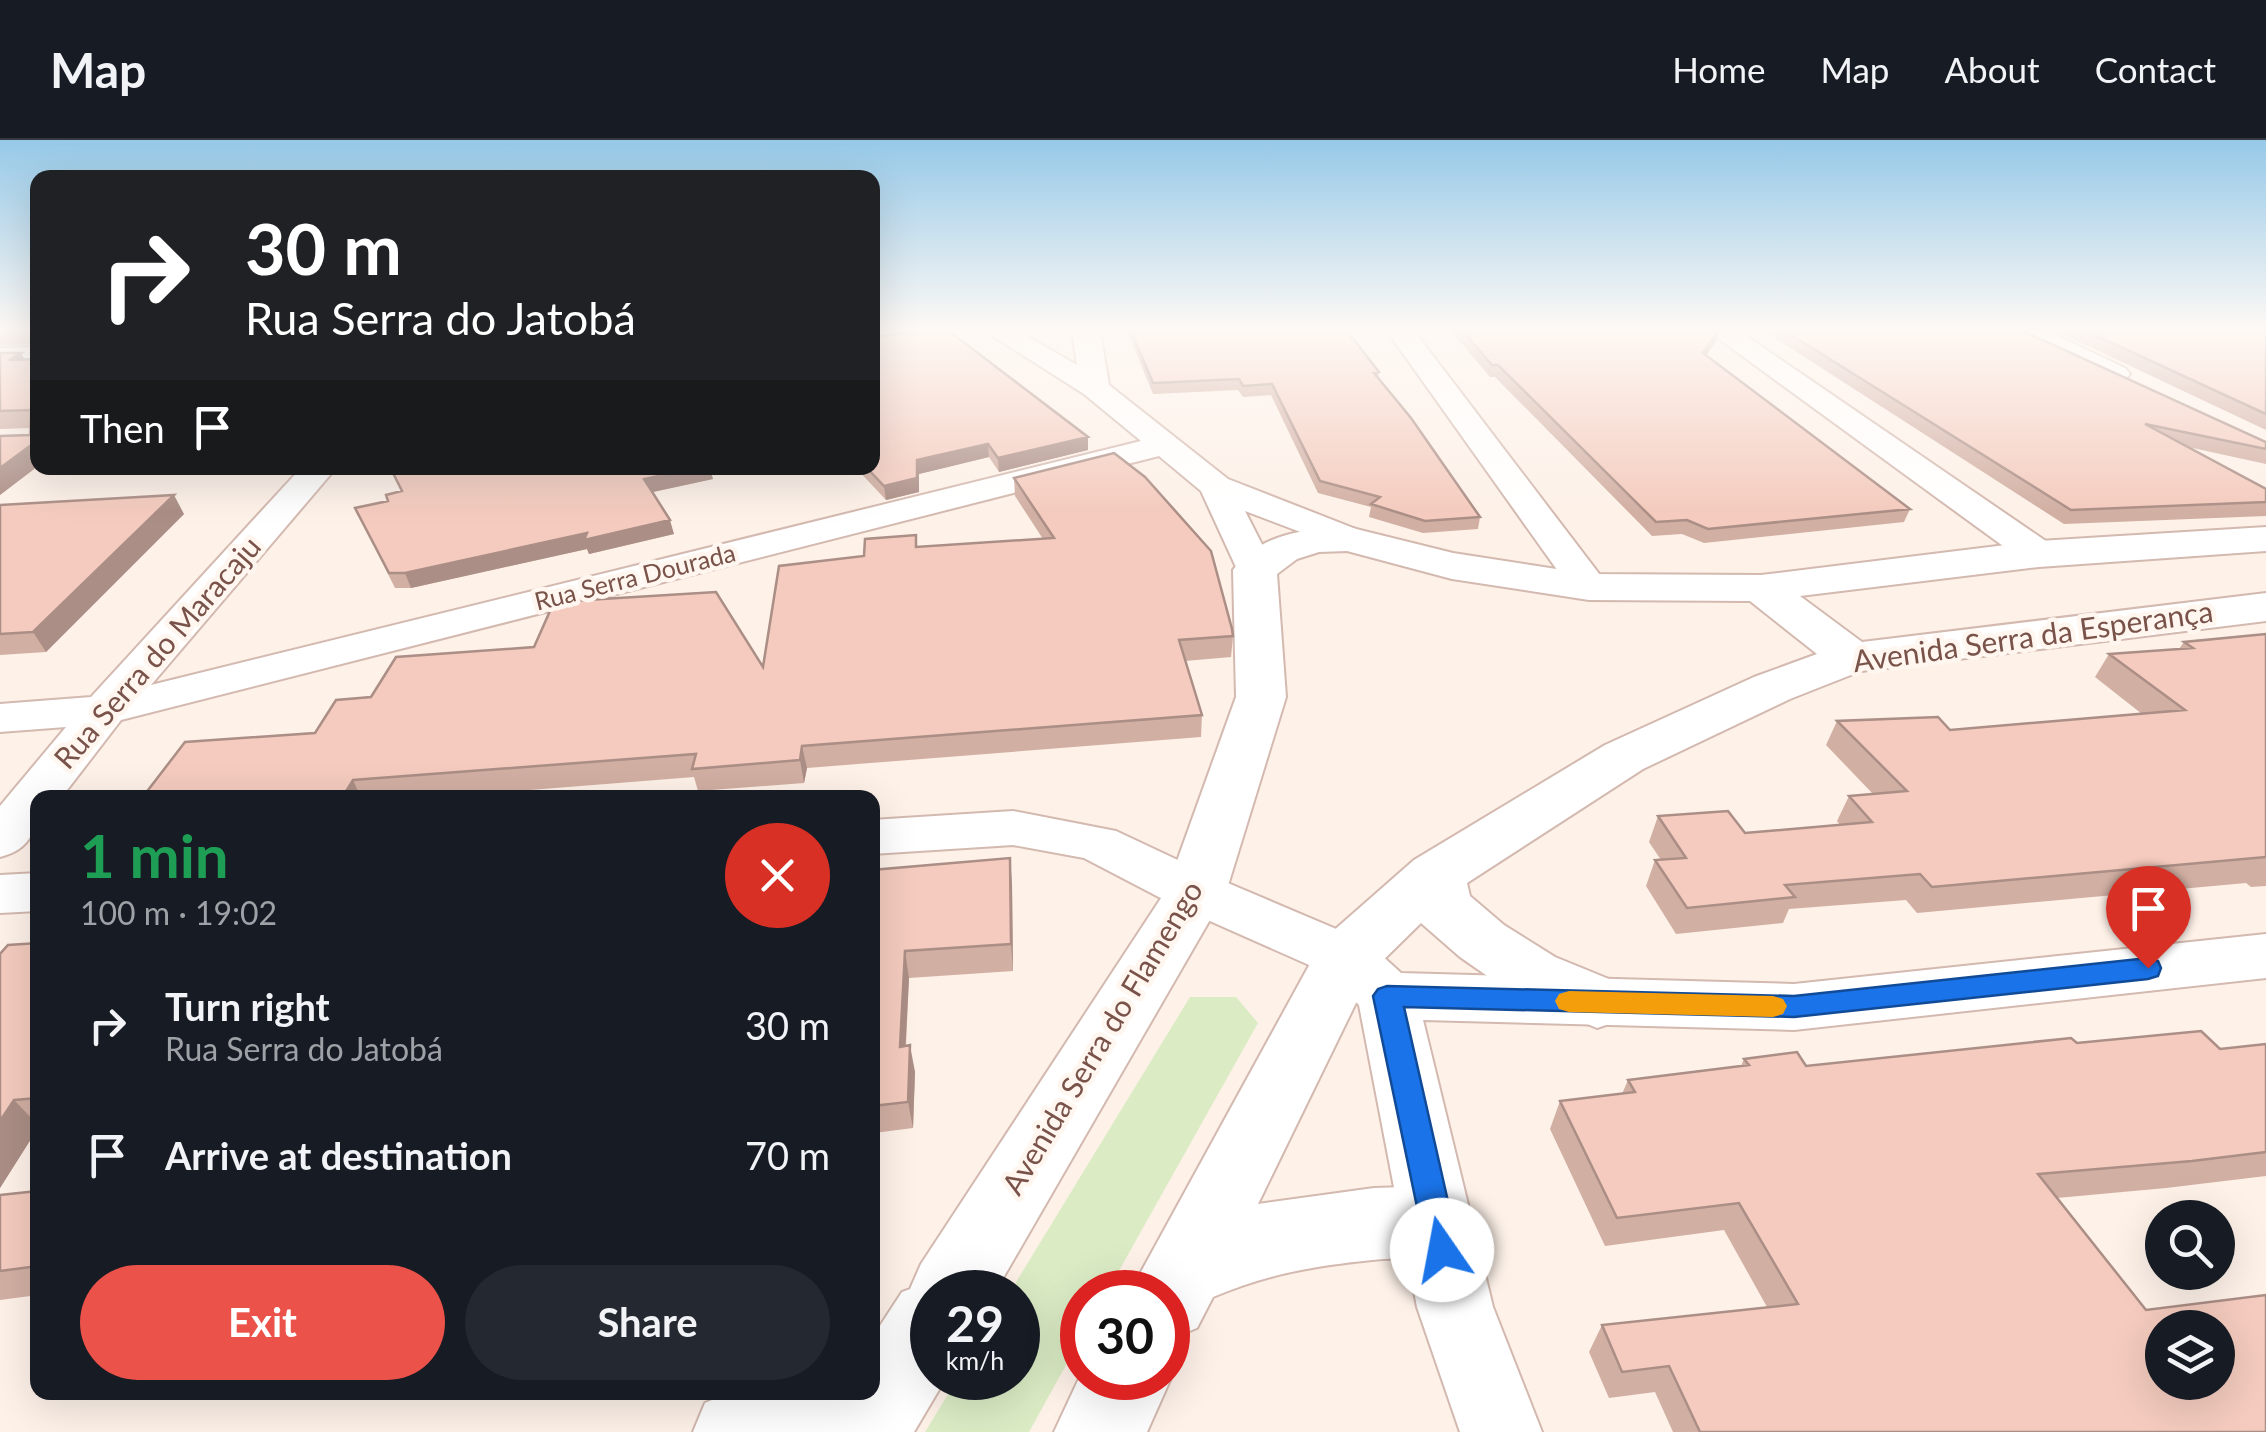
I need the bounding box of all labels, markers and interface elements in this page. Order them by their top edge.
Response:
text: Map [50,41,146,98]
text: Home [1672,48,1765,90]
text: Map [1820,48,1889,90]
text: About [1944,48,2040,90]
text: Contact [2095,48,2216,90]
text: 30 m [245,206,402,290]
icon: right [80,210,210,340]
text: Rua Serra do Jatobá [245,291,636,345]
icon: arrive [185,400,240,455]
text: Then [80,405,165,451]
street label: Rua Serra do Maracaju [46,528,267,775]
street label: Rua Serra Dourada [531,537,738,616]
street label: Avenida Serra da Esperança [1850,592,2215,678]
text: 1 min [80,819,229,891]
button: close [725,823,830,928]
pin [2106,866,2191,969]
street label: Avenida Serra do Flamengo [993,874,1209,1200]
icon: arrive [2121,881,2176,936]
text: 100 m · 19:02 [80,893,277,932]
text: Turn right [165,983,330,1029]
icon: right [80,998,135,1053]
text: 30 m [745,1002,830,1048]
text: Rua Serra do Jatobá [165,1029,443,1068]
icon: arrive [80,1128,135,1183]
text: Arrive at destination [165,1132,512,1178]
text: 70 m [745,1132,830,1178]
position arrow [1390,1198,1494,1302]
map controls [2145,1200,2235,1400]
button: search [2145,1200,2235,1290]
button: Exit [80,1265,445,1380]
button: Share [465,1265,830,1380]
speed limit sign: 30 [1060,1270,1190,1400]
text: 29 [946,1293,1004,1353]
button: layers [2145,1310,2235,1400]
text: km/h [946,1345,1004,1375]

